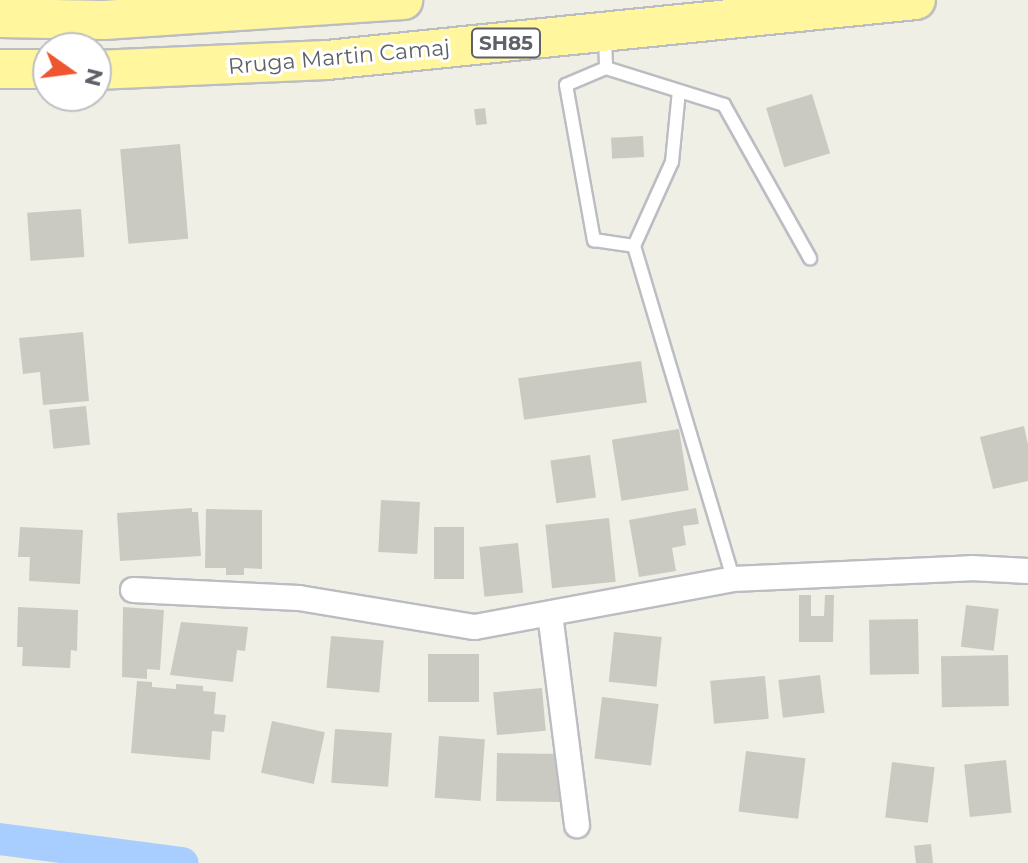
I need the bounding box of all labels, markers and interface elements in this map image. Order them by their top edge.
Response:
road number: SH85 [470,27,542,59]
north arrow [32,32,112,112]
street label: Rruga Martin Camaj [227,34,451,80]
text: N [79,66,109,89]

